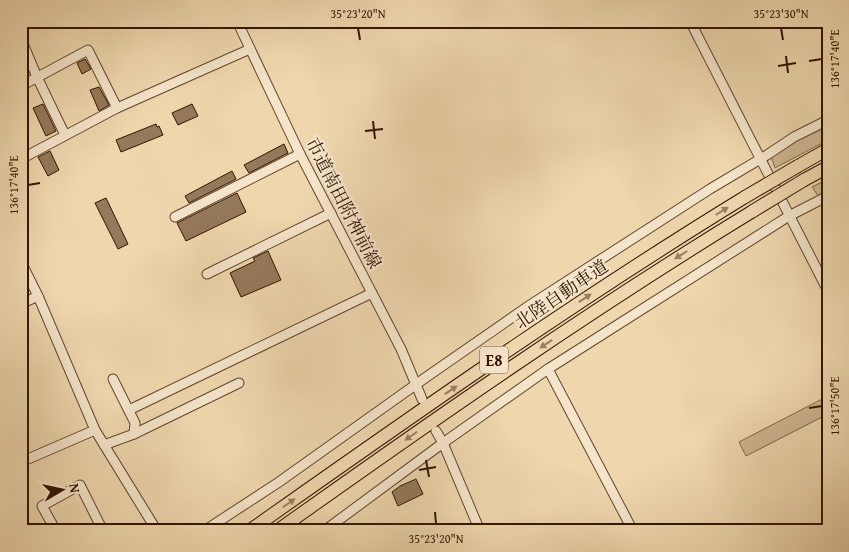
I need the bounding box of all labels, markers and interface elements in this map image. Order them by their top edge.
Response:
text: 35°23'20"N [330,5,386,22]
text: 35°23'30"N [753,5,809,22]
text: 136°17'40"E [826,29,843,89]
street label: 市道南田附神前線 [299,133,389,273]
text: 136°17'40"E [5,155,22,215]
one-way arrow [715,206,728,215]
one-way arrow [675,250,688,260]
street label: 北陸自動車道 [509,253,613,335]
one-way arrow [578,294,592,303]
one-way arrow [539,339,552,349]
road number: E8 [480,346,508,374]
text: 136°17'50"E [826,376,843,436]
one-way arrow [444,385,457,395]
one-way arrow [405,431,418,441]
north arrow [38,464,88,514]
text: N [64,482,86,495]
one-way arrow [282,498,295,508]
text: 35°23'20"N [408,530,464,547]

